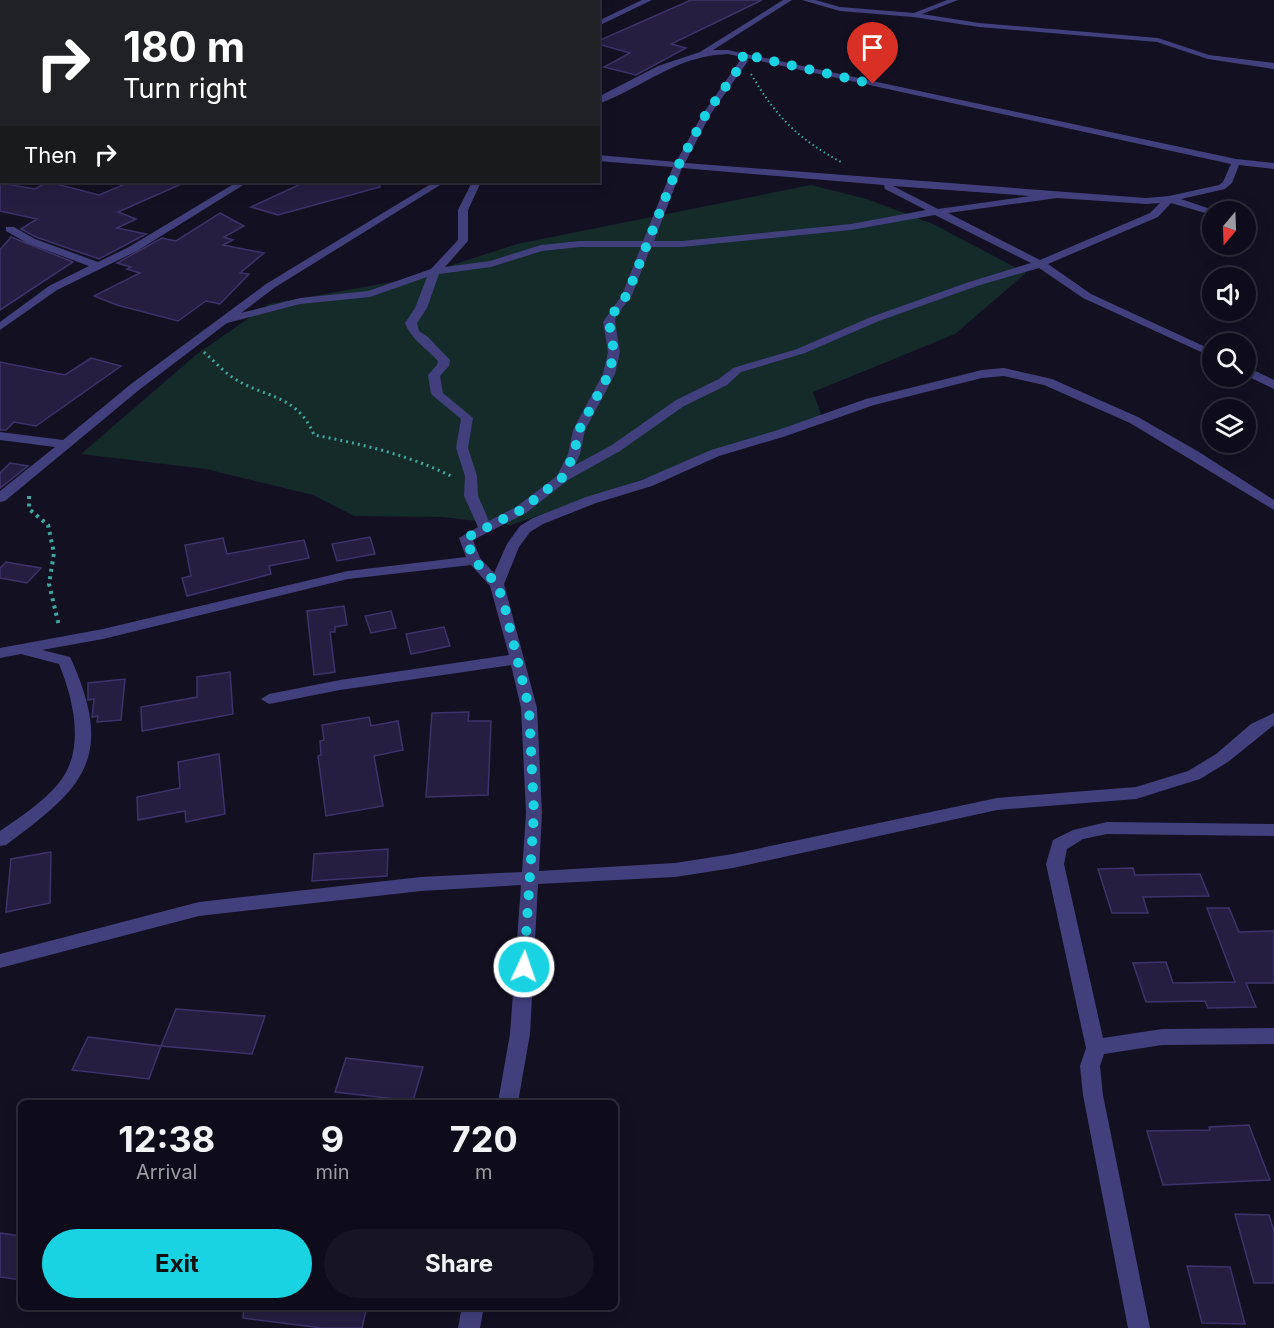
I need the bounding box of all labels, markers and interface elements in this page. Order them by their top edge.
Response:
text: 180 m [123,21,245,72]
pin [847,22,898,84]
icon: right [24,24,102,102]
icon: arrive [856,31,889,64]
text: Turn right [123,72,247,105]
icon: right [89,138,122,171]
text: Then [24,142,77,168]
north arrow [1202,201,1256,255]
map controls [1202,201,1256,453]
button: sound [1202,267,1256,321]
button: search [1202,333,1256,387]
button: layers [1202,399,1256,453]
position arrow [492,935,556,999]
text: 12:38 [118,1117,215,1161]
text: 9 [321,1117,344,1161]
text: 720 [450,1117,518,1161]
text: Arrival [136,1160,197,1184]
text: min [315,1160,350,1184]
text: m [475,1160,493,1184]
button: Exit [42,1229,312,1298]
button: Share [324,1229,594,1298]

